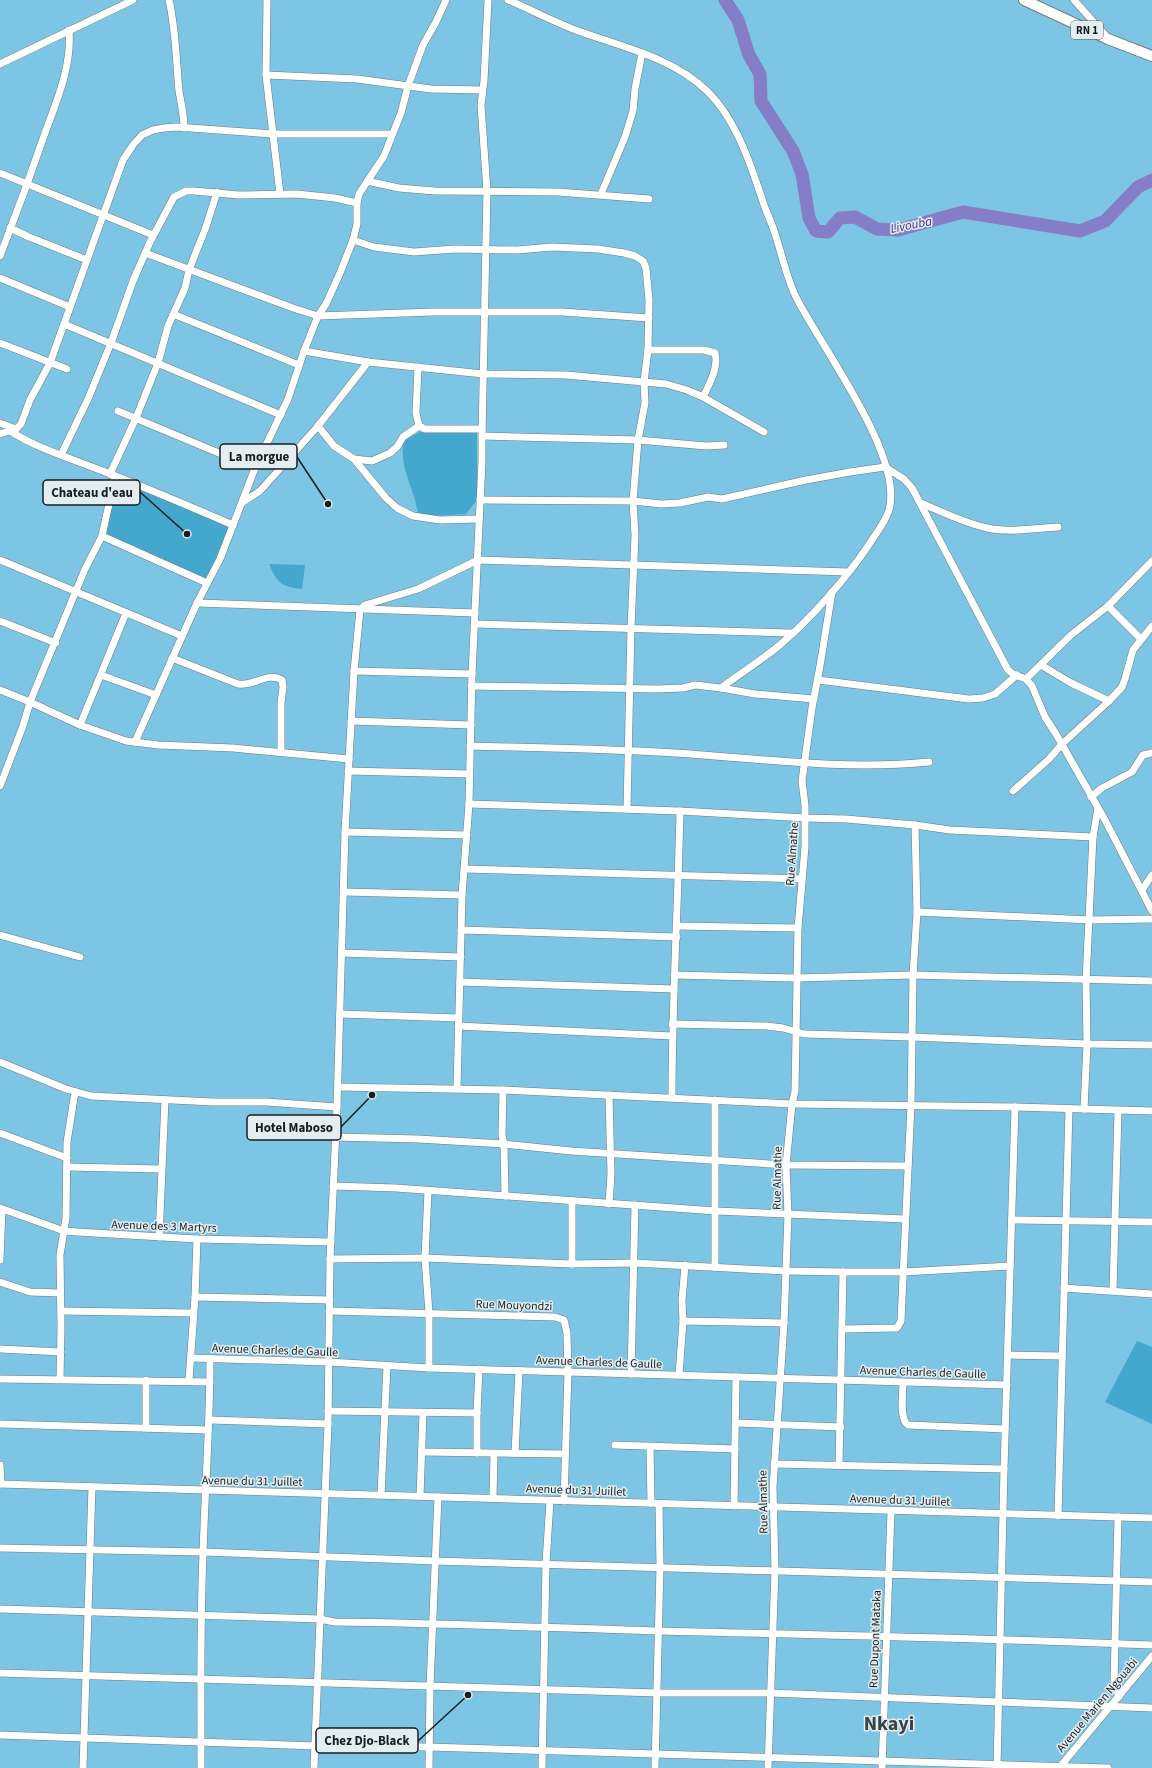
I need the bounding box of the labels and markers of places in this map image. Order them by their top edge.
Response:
callout: La morgue [220,444,297,469]
callout: Chateau d'eau [43,480,140,505]
callout: Hotel Maboso [247,1115,341,1140]
callout: Chez Djo-Black [316,1728,418,1753]

